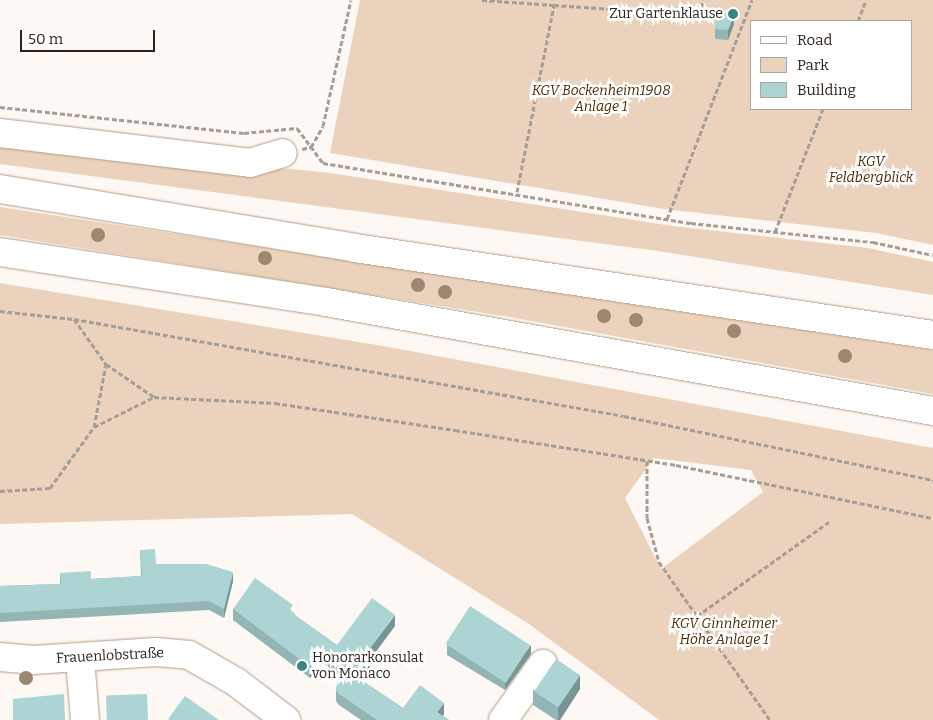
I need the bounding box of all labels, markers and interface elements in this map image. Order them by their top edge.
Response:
place label: Zur Gartenklause [609,6,723,22]
marker: Zur Gartenklause [727,8,739,20]
scale bar [22,20,158,52]
legend [750,20,913,110]
text: 50 m [28,30,63,48]
text: Road [797,31,832,49]
text: Park [797,56,829,74]
text: Building [797,81,856,99]
park label: KGV Bockenheim1908 Anlage 1 [532,83,670,115]
park label: KGV Feldbergblick [829,154,913,186]
park label: KGV Ginnheimer Höhe Anlage 1 [671,616,777,648]
street label: Frauenlobstraße [56,645,164,667]
place label: Honorarkonsulat von Monaco [312,650,424,682]
marker: Honorarkonsulat von Monaco [296,660,308,672]

